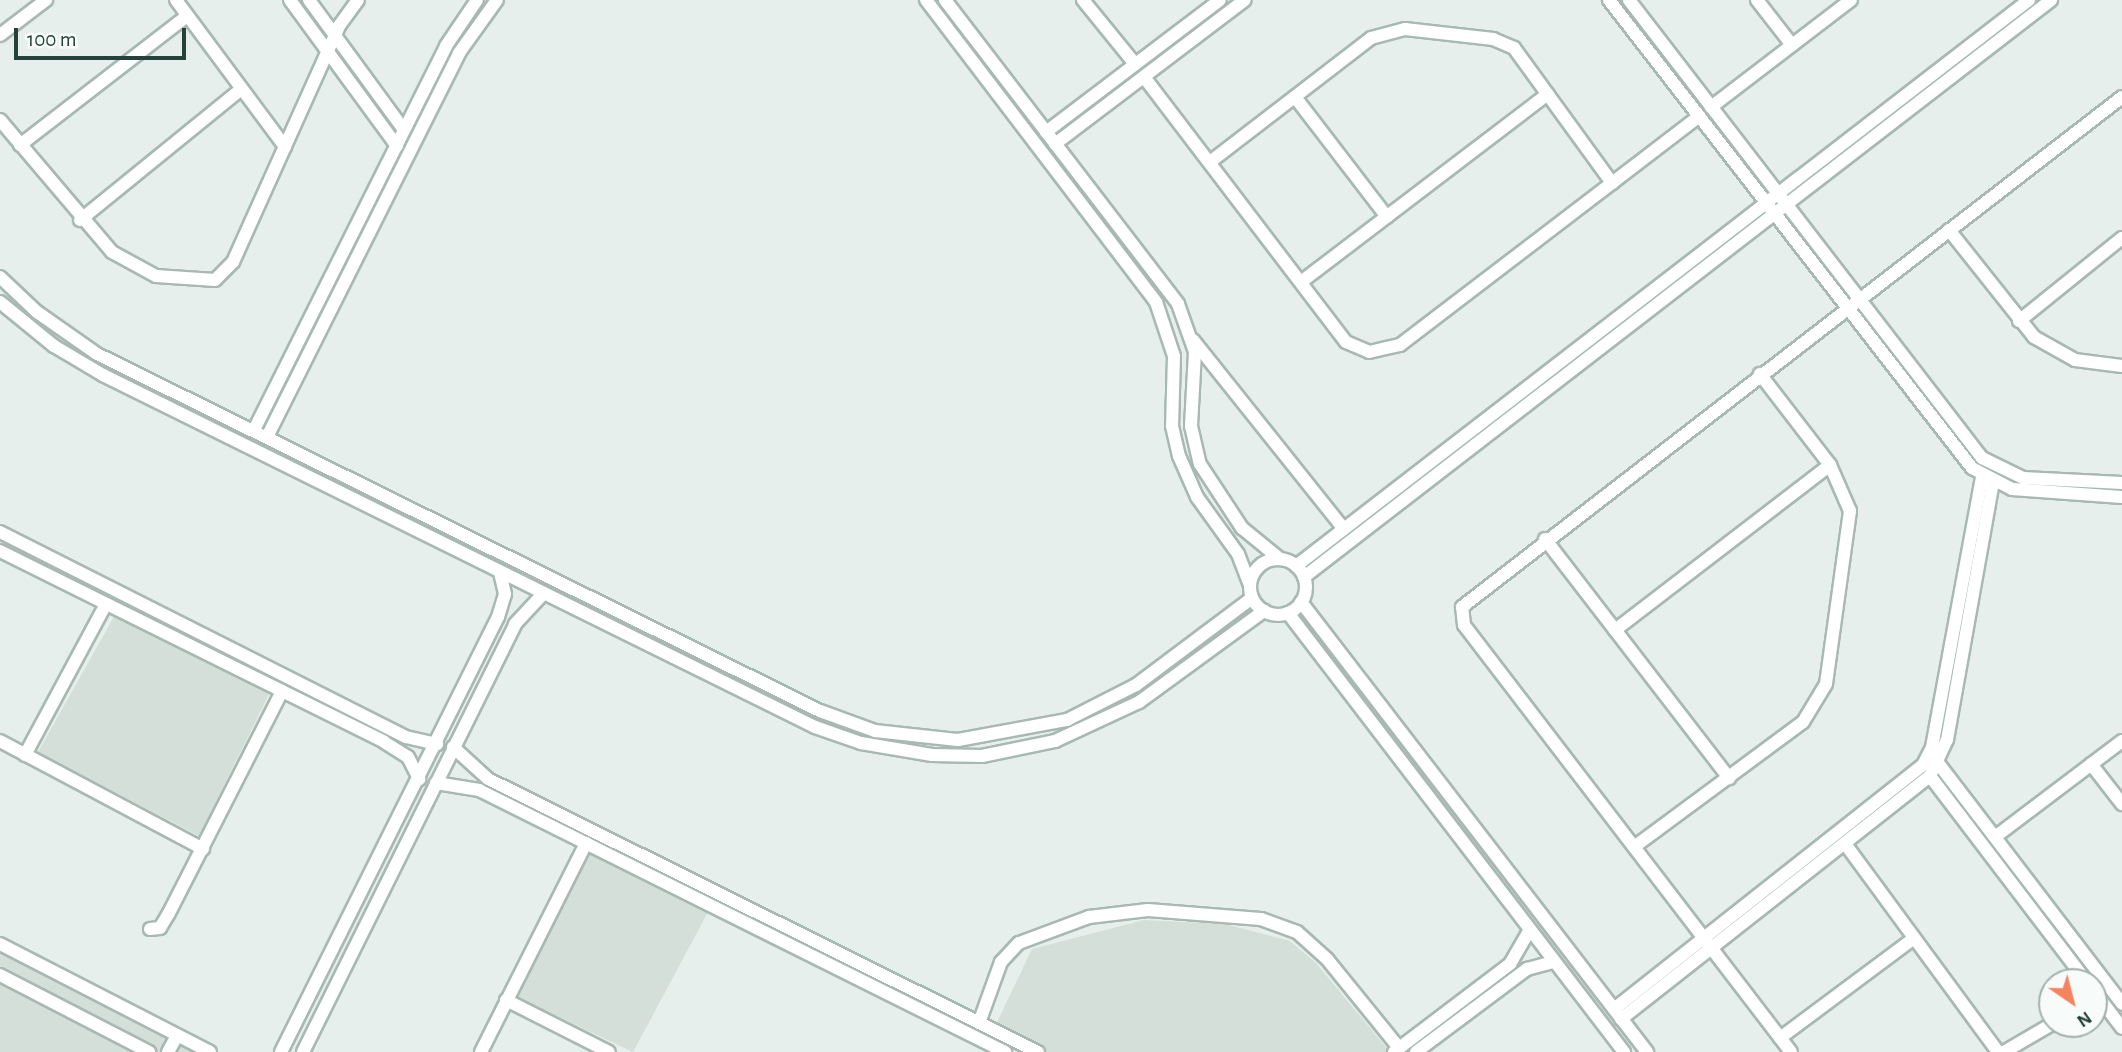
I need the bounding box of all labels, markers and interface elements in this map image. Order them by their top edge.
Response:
scale bar [18,14,189,58]
text: 100 m [27,29,77,50]
north arrow [2038,968,2108,1038]
text: N [2073,1007,2095,1031]

